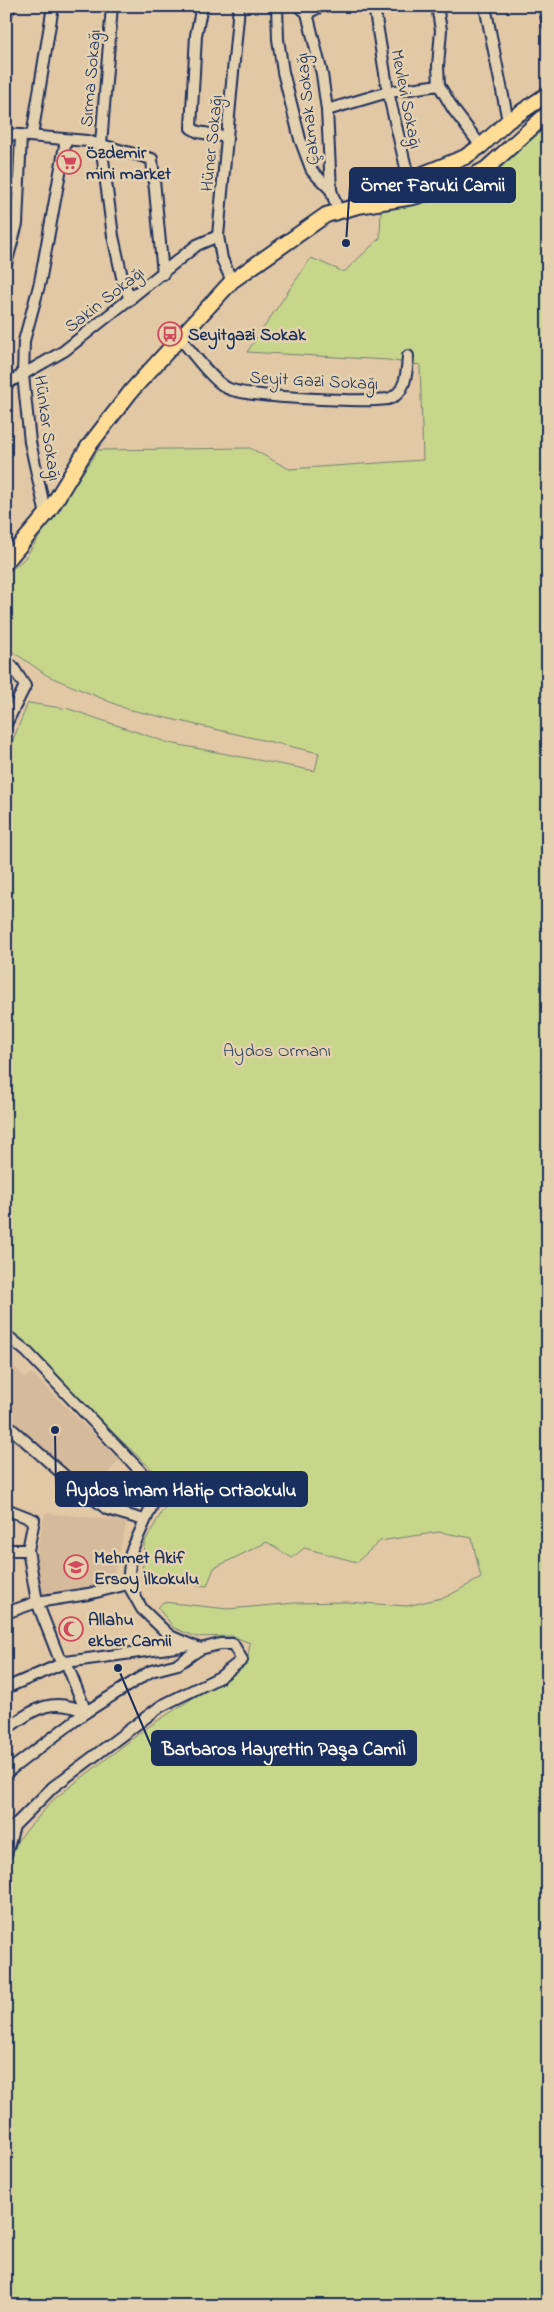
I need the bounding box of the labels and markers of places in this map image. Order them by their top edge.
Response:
place label: Özdemir mini market [86,141,172,188]
supermarket icon: Özdemir mini market [56,149,82,175]
callout: Ömer Faruki Camii [350,168,515,202]
bus stop icon: Seyitgazi Sokak [157,321,183,347]
place label: Seyitgazi Sokak [188,323,307,350]
callout: Aydos İmam Hatip Ortaokulu [56,1472,307,1506]
place label: Mehmet Akif Ersoy İlkokulu [94,1546,199,1594]
school or university icon: Mehmet Akif Ersoy İlkokulu [63,1554,89,1580]
place label: Allahu ekber Camii [88,1608,172,1655]
mosque icon: Allahu ekber Camii [58,1616,84,1642]
callout: Barbaros Hayrettin Paşa Camiİ [152,1731,416,1765]

